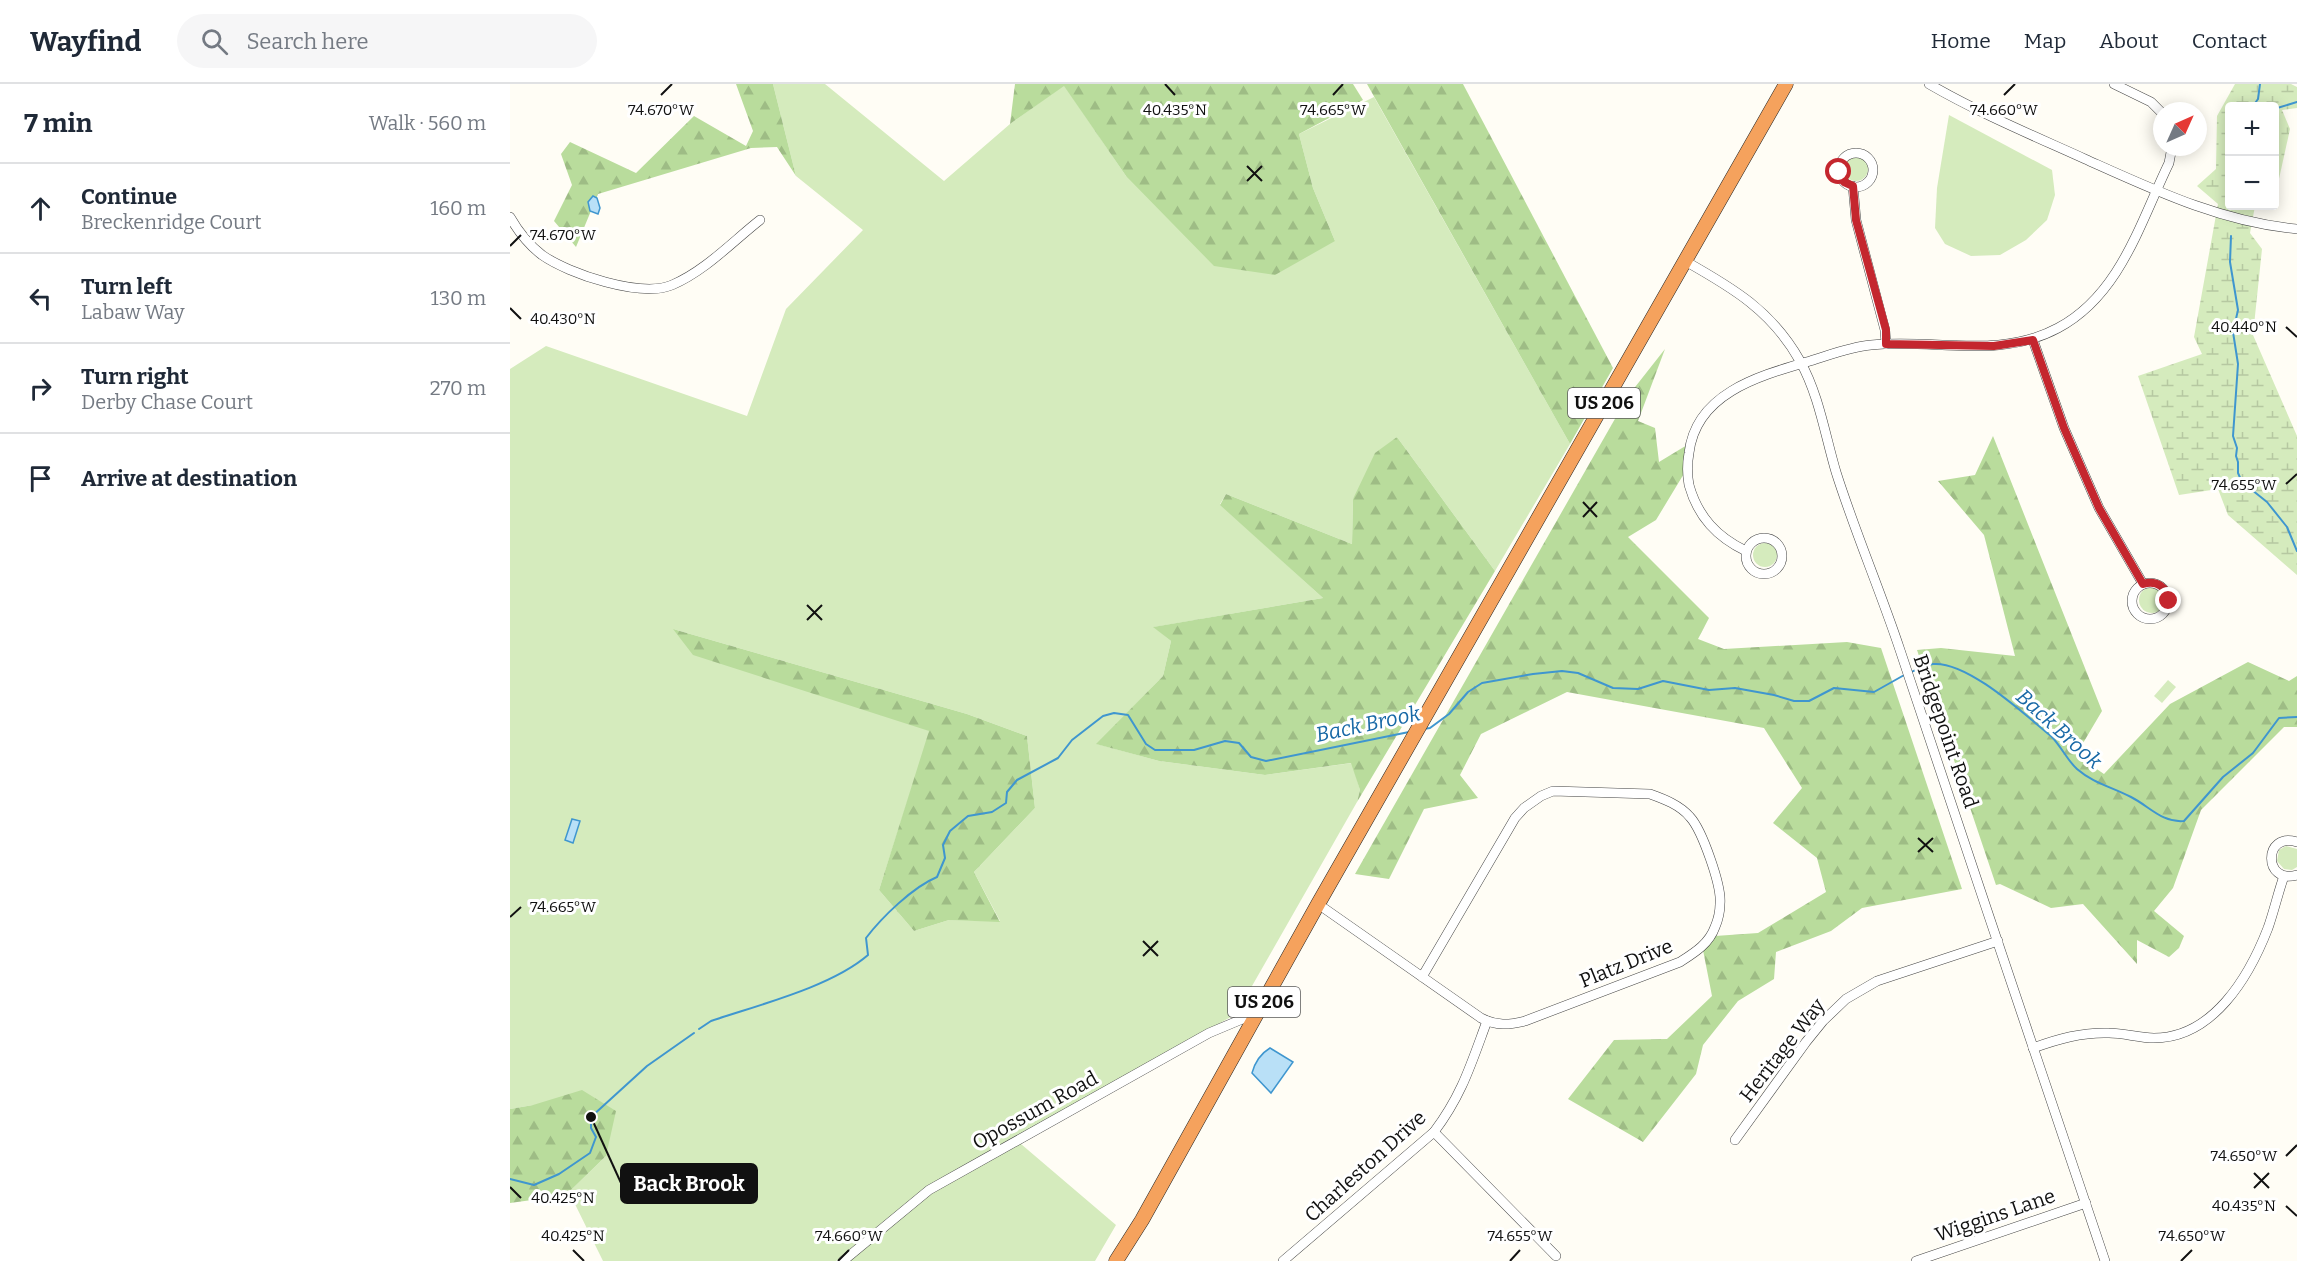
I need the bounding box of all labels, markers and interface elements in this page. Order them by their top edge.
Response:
search box [177,14,597,68]
text: Wayfind [30,25,141,58]
icon: search [198,25,231,58]
text: Search here [246,28,369,55]
text: Home [1931,28,1991,54]
text: Map [2024,28,2066,54]
text: About [2099,28,2159,54]
text: Contact [2192,28,2267,54]
text: 74.670°W [628,101,695,119]
text: 40.435°N [1143,101,1207,119]
text: 74.665°W [1300,101,1367,119]
text: 74.660°W [1970,101,2039,119]
north arrow [2153,102,2207,156]
map controls [2225,102,2279,210]
button: + [2225,102,2279,156]
text: 7 min [24,108,92,139]
text: Walk · 560 m [369,111,486,135]
button: − [2225,156,2279,210]
route start [1825,158,1851,184]
text: Continue [81,183,177,210]
icon: ahead [24,192,57,225]
text: 160 m [430,196,486,220]
text: Breckenridge Court [81,210,262,234]
text: 74.670°W [530,226,597,244]
text: Turn left [81,273,173,300]
icon: left [24,282,57,315]
text: 130 m [431,286,486,310]
text: Labaw Way [81,300,184,324]
text: 40.430°N [530,310,596,328]
text: 40.440°N [2211,318,2277,336]
text: Turn right [81,363,189,390]
icon: right [24,372,57,405]
text: 270 m [430,376,486,400]
road number: US 206 [1568,388,1640,418]
text: Derby Chase Court [81,390,253,414]
icon: arrive [24,462,57,495]
text: Arrive at destination [81,465,297,492]
text: 74.655°W [2211,476,2277,494]
route end [2155,587,2181,613]
street label: Bridgepoint Road [1908,651,1984,811]
water label: Back Brook [2011,684,2108,775]
water label: Back Brook [1313,700,1423,748]
text: 74.665°W [530,898,597,916]
street label: Platz Drive [1576,933,1676,993]
road number: US 206 [1228,987,1300,1017]
street label: Heritage Way [1734,993,1830,1106]
street label: Opossum Road [968,1066,1102,1154]
street label: Charleston Drive [1299,1105,1431,1227]
text: 74.650°W [2211,1147,2278,1165]
callout: Back Brook [621,1164,757,1203]
text: Back Brook [633,1171,745,1197]
street label: Wiggins Lane [1932,1183,2058,1247]
text: 40.425°N [531,1189,595,1207]
text: 40.435°N [2212,1197,2276,1215]
text: 40.425°N [541,1227,605,1245]
text: 74.660°W [815,1227,884,1245]
text: 74.655°W [1487,1227,1553,1245]
text: 74.650°W [2159,1227,2226,1245]

